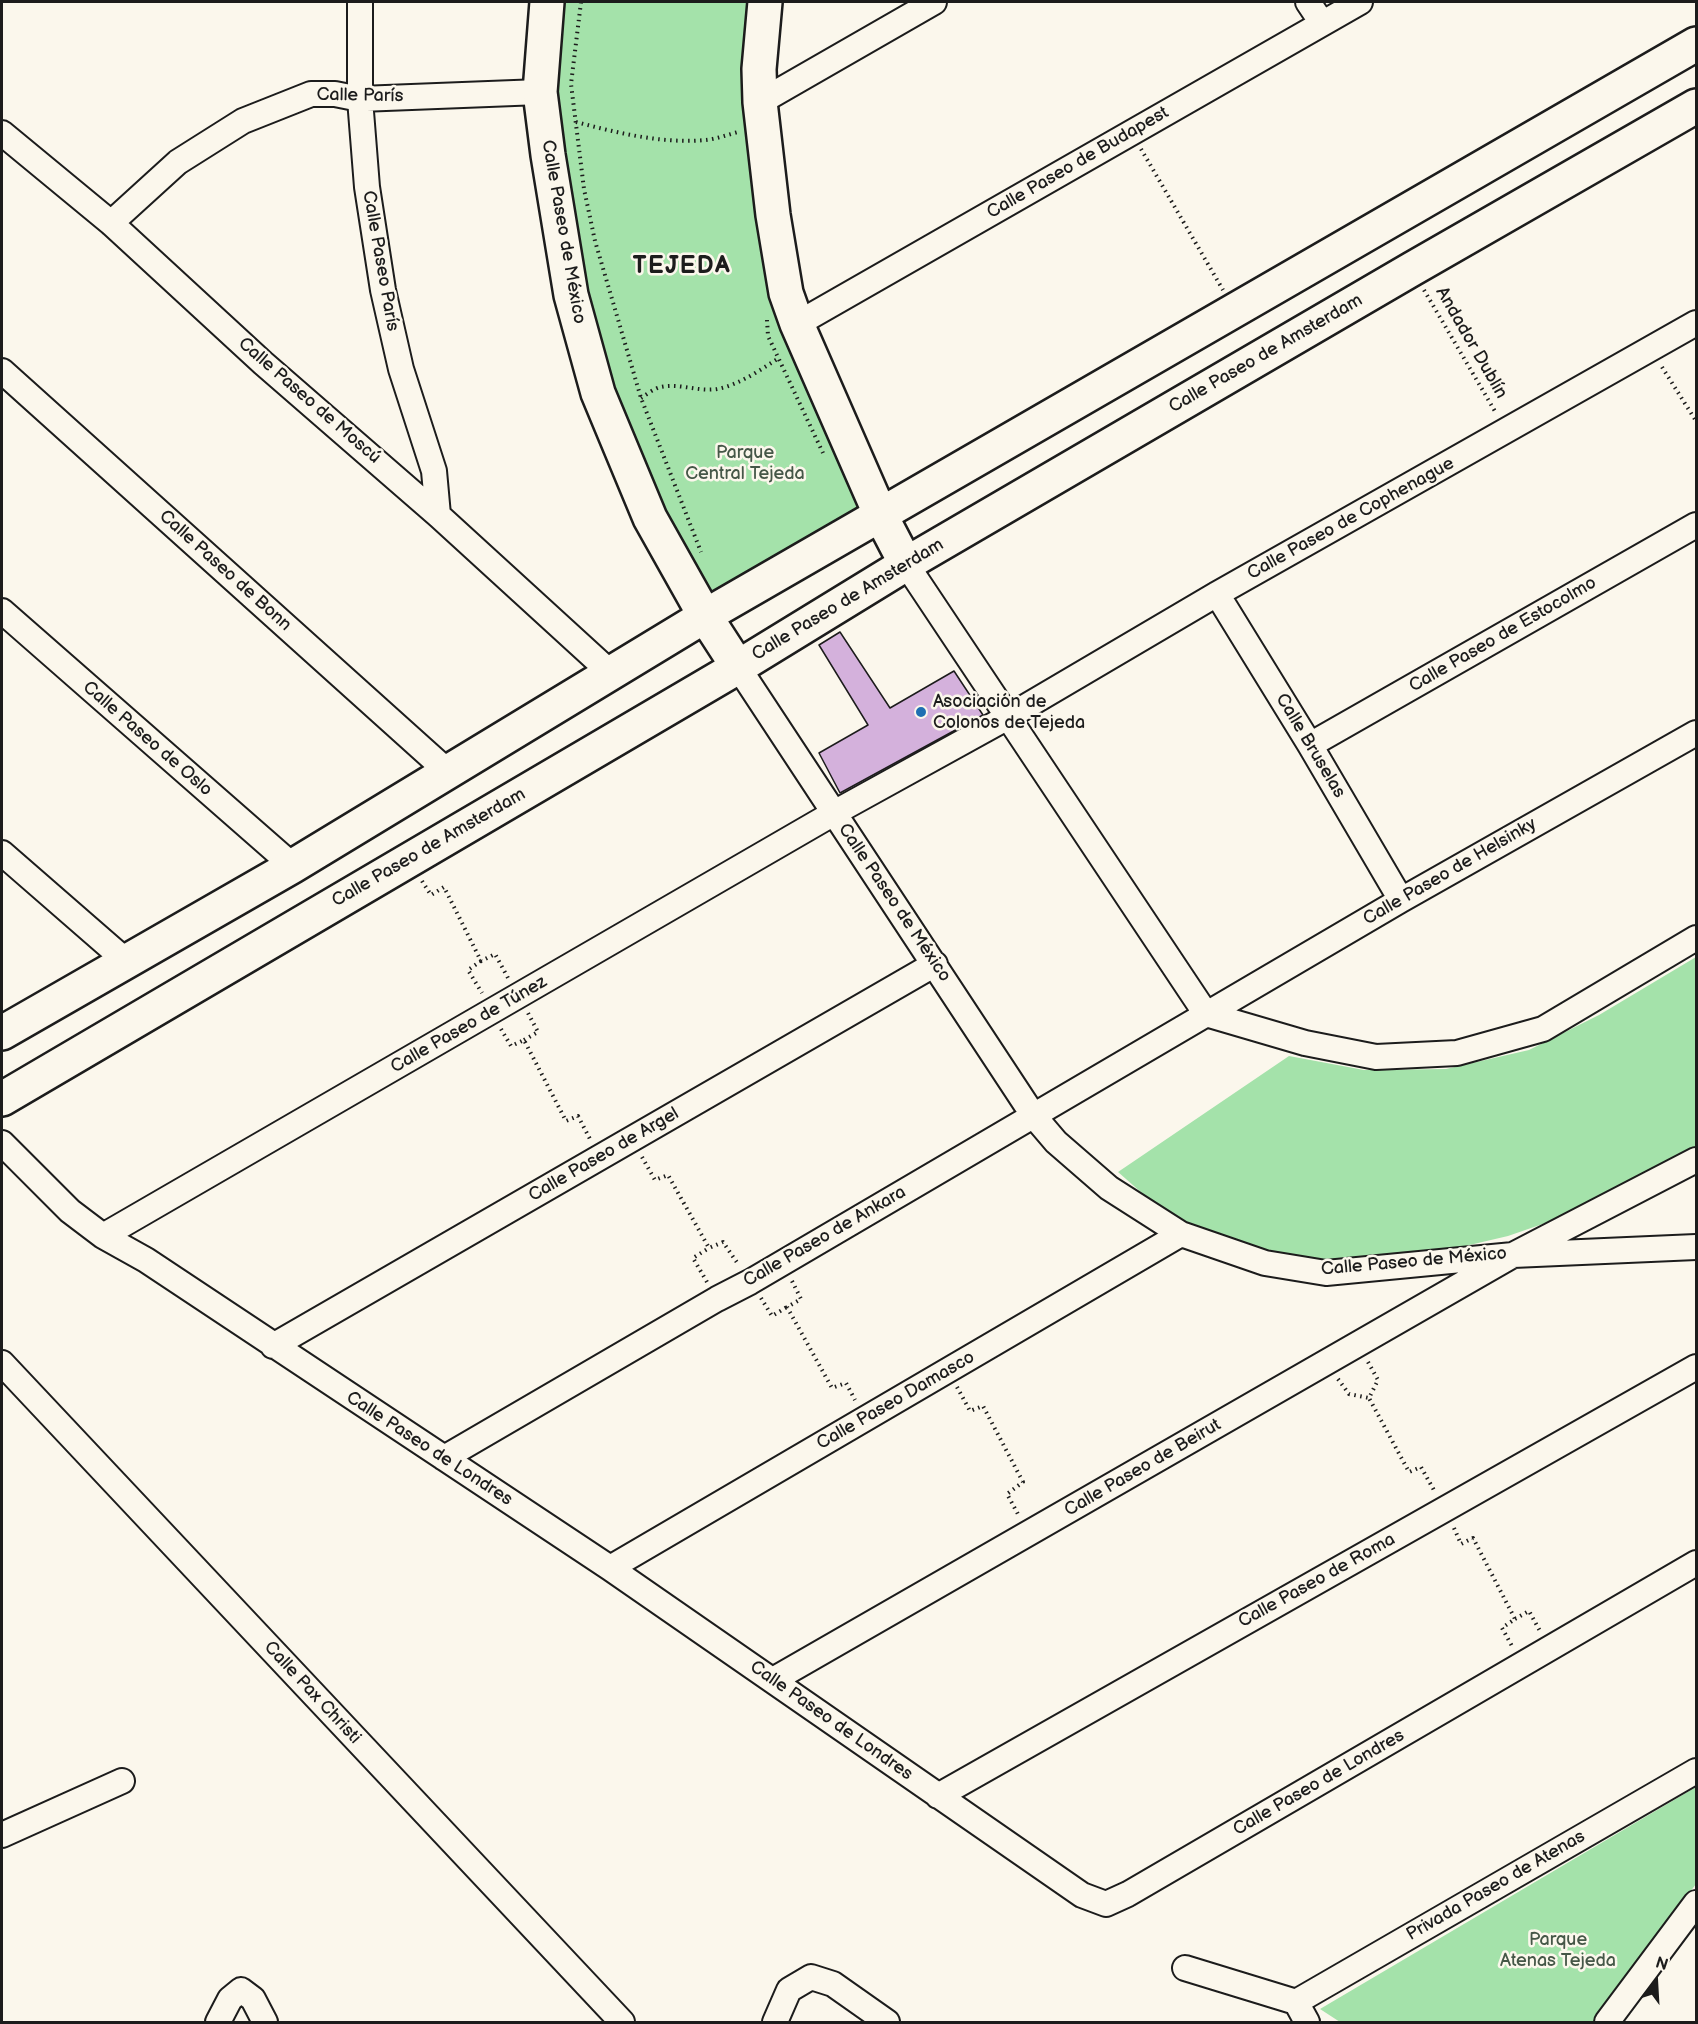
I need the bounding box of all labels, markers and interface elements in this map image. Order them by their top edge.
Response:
street label: Calle París [316,84,404,108]
street label: Calle Paseo de Budapest [983,102,1173,224]
street label: Calle Paseo de México [536,138,590,326]
street label: Calle Paseo París [357,189,403,333]
district label: TEJEDA [633,253,731,281]
street label: Andador Dublín [1430,283,1512,403]
street label: Calle Paseo de Amsterdam [1165,290,1367,418]
street label: Calle Paseo de Moscú [233,333,385,469]
park label: Parque Central Tejeda [685,442,805,484]
street label: Calle Paseo de Cophenague [1244,453,1458,585]
street label: Calle Paseo de Bonn [154,506,296,636]
street label: Calle Paseo de Amsterdam [748,534,948,666]
street label: Calle Paseo de Estocolmo [1406,572,1600,698]
street label: Calle Paseo de Oslo [78,677,216,801]
street label: Calle Bruselas [1270,690,1350,802]
place label: Asociación de Colonos de Tejeda [933,691,1085,734]
marker: Asociación de Colonos de Tejeda [914,705,928,719]
street label: Calle Paseo de Amsterdam [328,784,530,912]
street label: Calle Paseo de Helsinky [1360,814,1540,930]
street label: Calle Paseo de México [833,820,955,986]
street label: Calle Paseo de Túnez [387,972,551,1078]
street label: Calle Paseo de Argel [525,1103,683,1207]
street label: Calle Paseo de Ankara [740,1182,910,1292]
street label: Calle Paseo de México [1320,1243,1508,1281]
street label: Calle Paseo Damasco [813,1347,979,1455]
street label: Calle Paseo de Londres [342,1387,516,1511]
street label: Calle Paseo de Beirut [1061,1414,1225,1522]
street label: Calle Paseo de Roma [1235,1529,1399,1633]
street label: Calle Pax Christi [259,1637,365,1749]
street label: Calle Paseo de Londres [745,1657,917,1785]
street label: Calle Paseo de Londres [1230,1725,1408,1841]
street label: Privada Paseo de Atenas [1403,1826,1589,1946]
park label: Parque Atenas Tejeda [1500,1929,1616,1972]
north arrow [1626,1952,1686,2012]
text: N [1653,1954,1670,1975]

